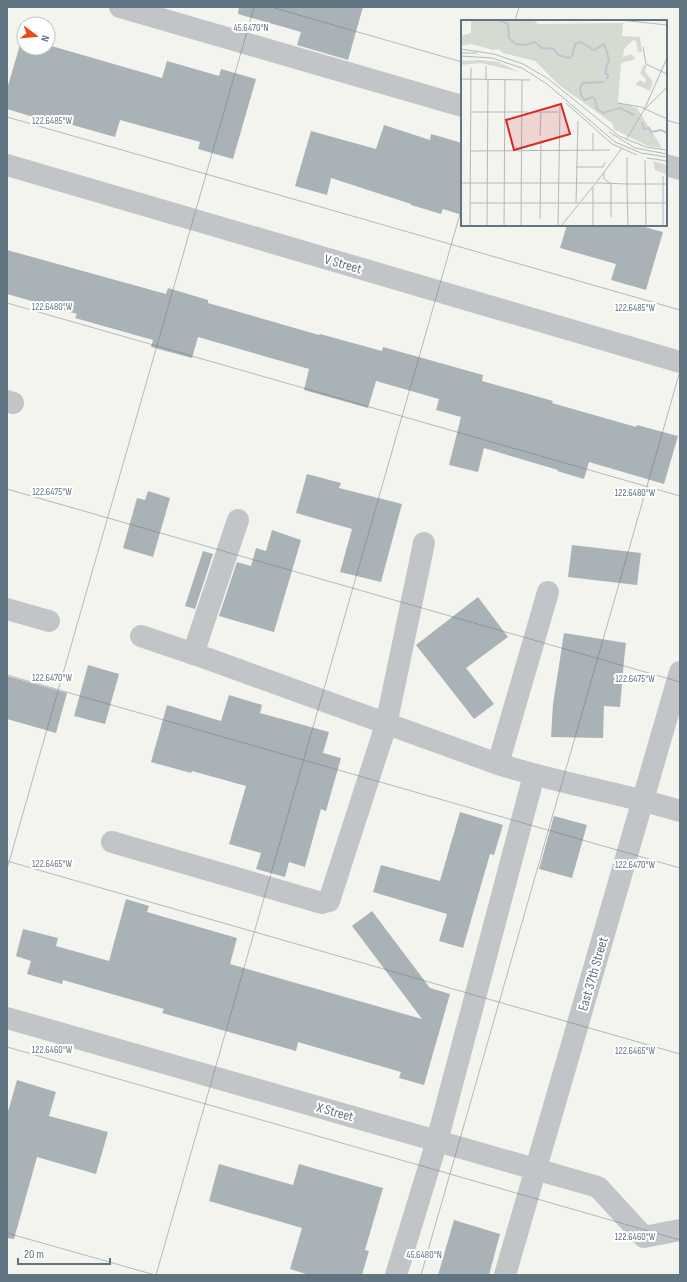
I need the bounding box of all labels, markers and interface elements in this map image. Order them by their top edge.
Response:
north arrow [16,16,56,56]
inset map [461,20,667,226]
text: 45.6470°N [233,22,269,34]
text: N [38,34,52,43]
text: 122.6485°W [32,115,73,127]
street label: V Street [322,251,364,277]
text: 122.6480°W [32,301,73,313]
text: 122.6485°W [615,302,656,314]
text: 122.6475°W [32,486,72,498]
text: 122.6480°W [615,487,656,499]
text: 122.6470°W [32,672,73,684]
text: 122.6475°W [615,673,655,685]
text: 122.6465°W [32,858,73,870]
text: 122.6470°W [615,859,656,871]
street label: East 37th Street [574,935,612,1013]
text: 122.6460°W [32,1044,73,1056]
text: 122.6465°W [615,1045,656,1057]
street label: X Street [314,1098,355,1125]
text: 122.6460°W [615,1231,656,1243]
scale bar [18,1240,110,1266]
text: 20 m [24,1247,44,1262]
text: 45.6480°N [406,1249,442,1261]

